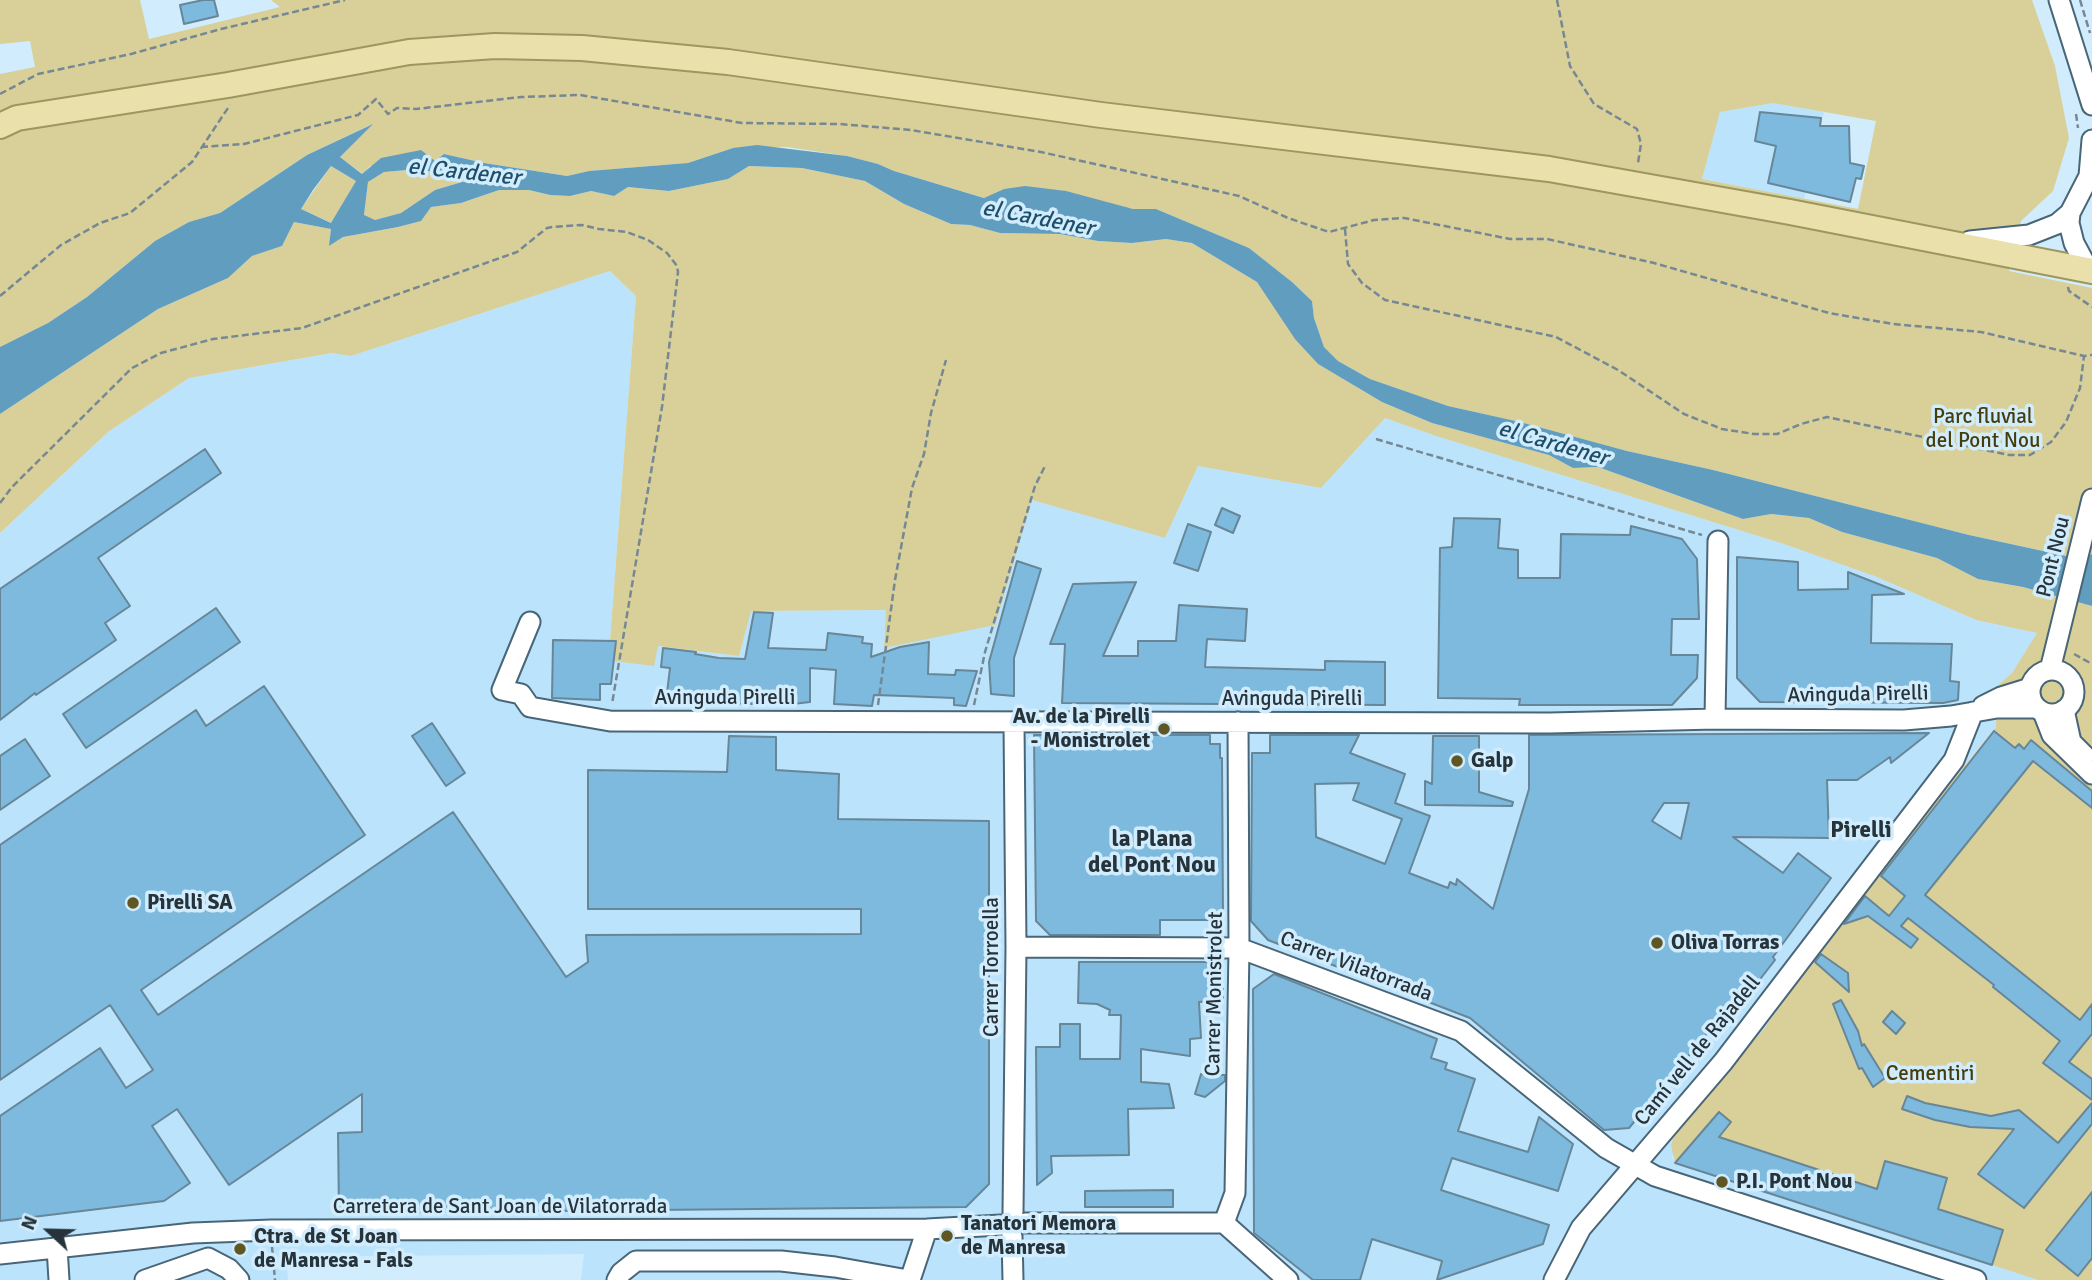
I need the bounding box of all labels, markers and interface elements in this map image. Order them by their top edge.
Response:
water label: el Cardener [406,153,522,193]
water label: el Cardener [980,195,1096,243]
park label: Parc fluvial del Pont Nou [1926,404,2040,454]
water label: el Cardener [1495,415,1611,473]
street label: Pont Nou [2032,514,2076,600]
street label: Avinguda Pirelli [1787,681,1929,709]
street label: Avinguda Pirelli [654,685,796,711]
street label: Avinguda Pirelli [1221,686,1363,712]
place label: Av. de la Pirelli - Monistrolet [1013,704,1150,754]
marker: Av. de la Pirelli - Monistrolet [1156,721,1172,737]
place label: Galp [1471,748,1513,774]
marker: Galp [1449,753,1465,769]
district label: Pirelli [1830,817,1892,845]
district label: la Plana del Pont Nou [1088,826,1216,880]
place label: Pirelli SA [147,890,233,916]
marker: Pirelli SA [125,895,141,911]
street label: Carrer Torroella [979,897,1005,1037]
street label: Carrer Monistrolet [1201,911,1229,1077]
street label: Carrer Vilatorrada [1276,926,1436,1008]
place label: Oliva Torras [1671,930,1779,956]
marker: Oliva Torras [1649,935,1665,951]
street label: Camí vell de Rajadell [1630,971,1766,1131]
park label: Cementiri [1886,1061,1974,1087]
place label: P.I. Pont Nou [1736,1169,1853,1195]
marker: P.I. Pont Nou [1714,1174,1730,1190]
street label: Carretera de Sant Joan de Vilatorrada [333,1194,667,1220]
north arrow [14,1196,84,1266]
place label: Tanatori Memora de Manresa [961,1211,1116,1261]
text: N [16,1213,43,1234]
place label: Ctra. de St Joan de Manresa - Fals [254,1224,413,1274]
marker: Tanatori Memora de Manresa [939,1228,955,1244]
marker: Ctra. de St Joan de Manresa - Fals [232,1241,248,1257]

